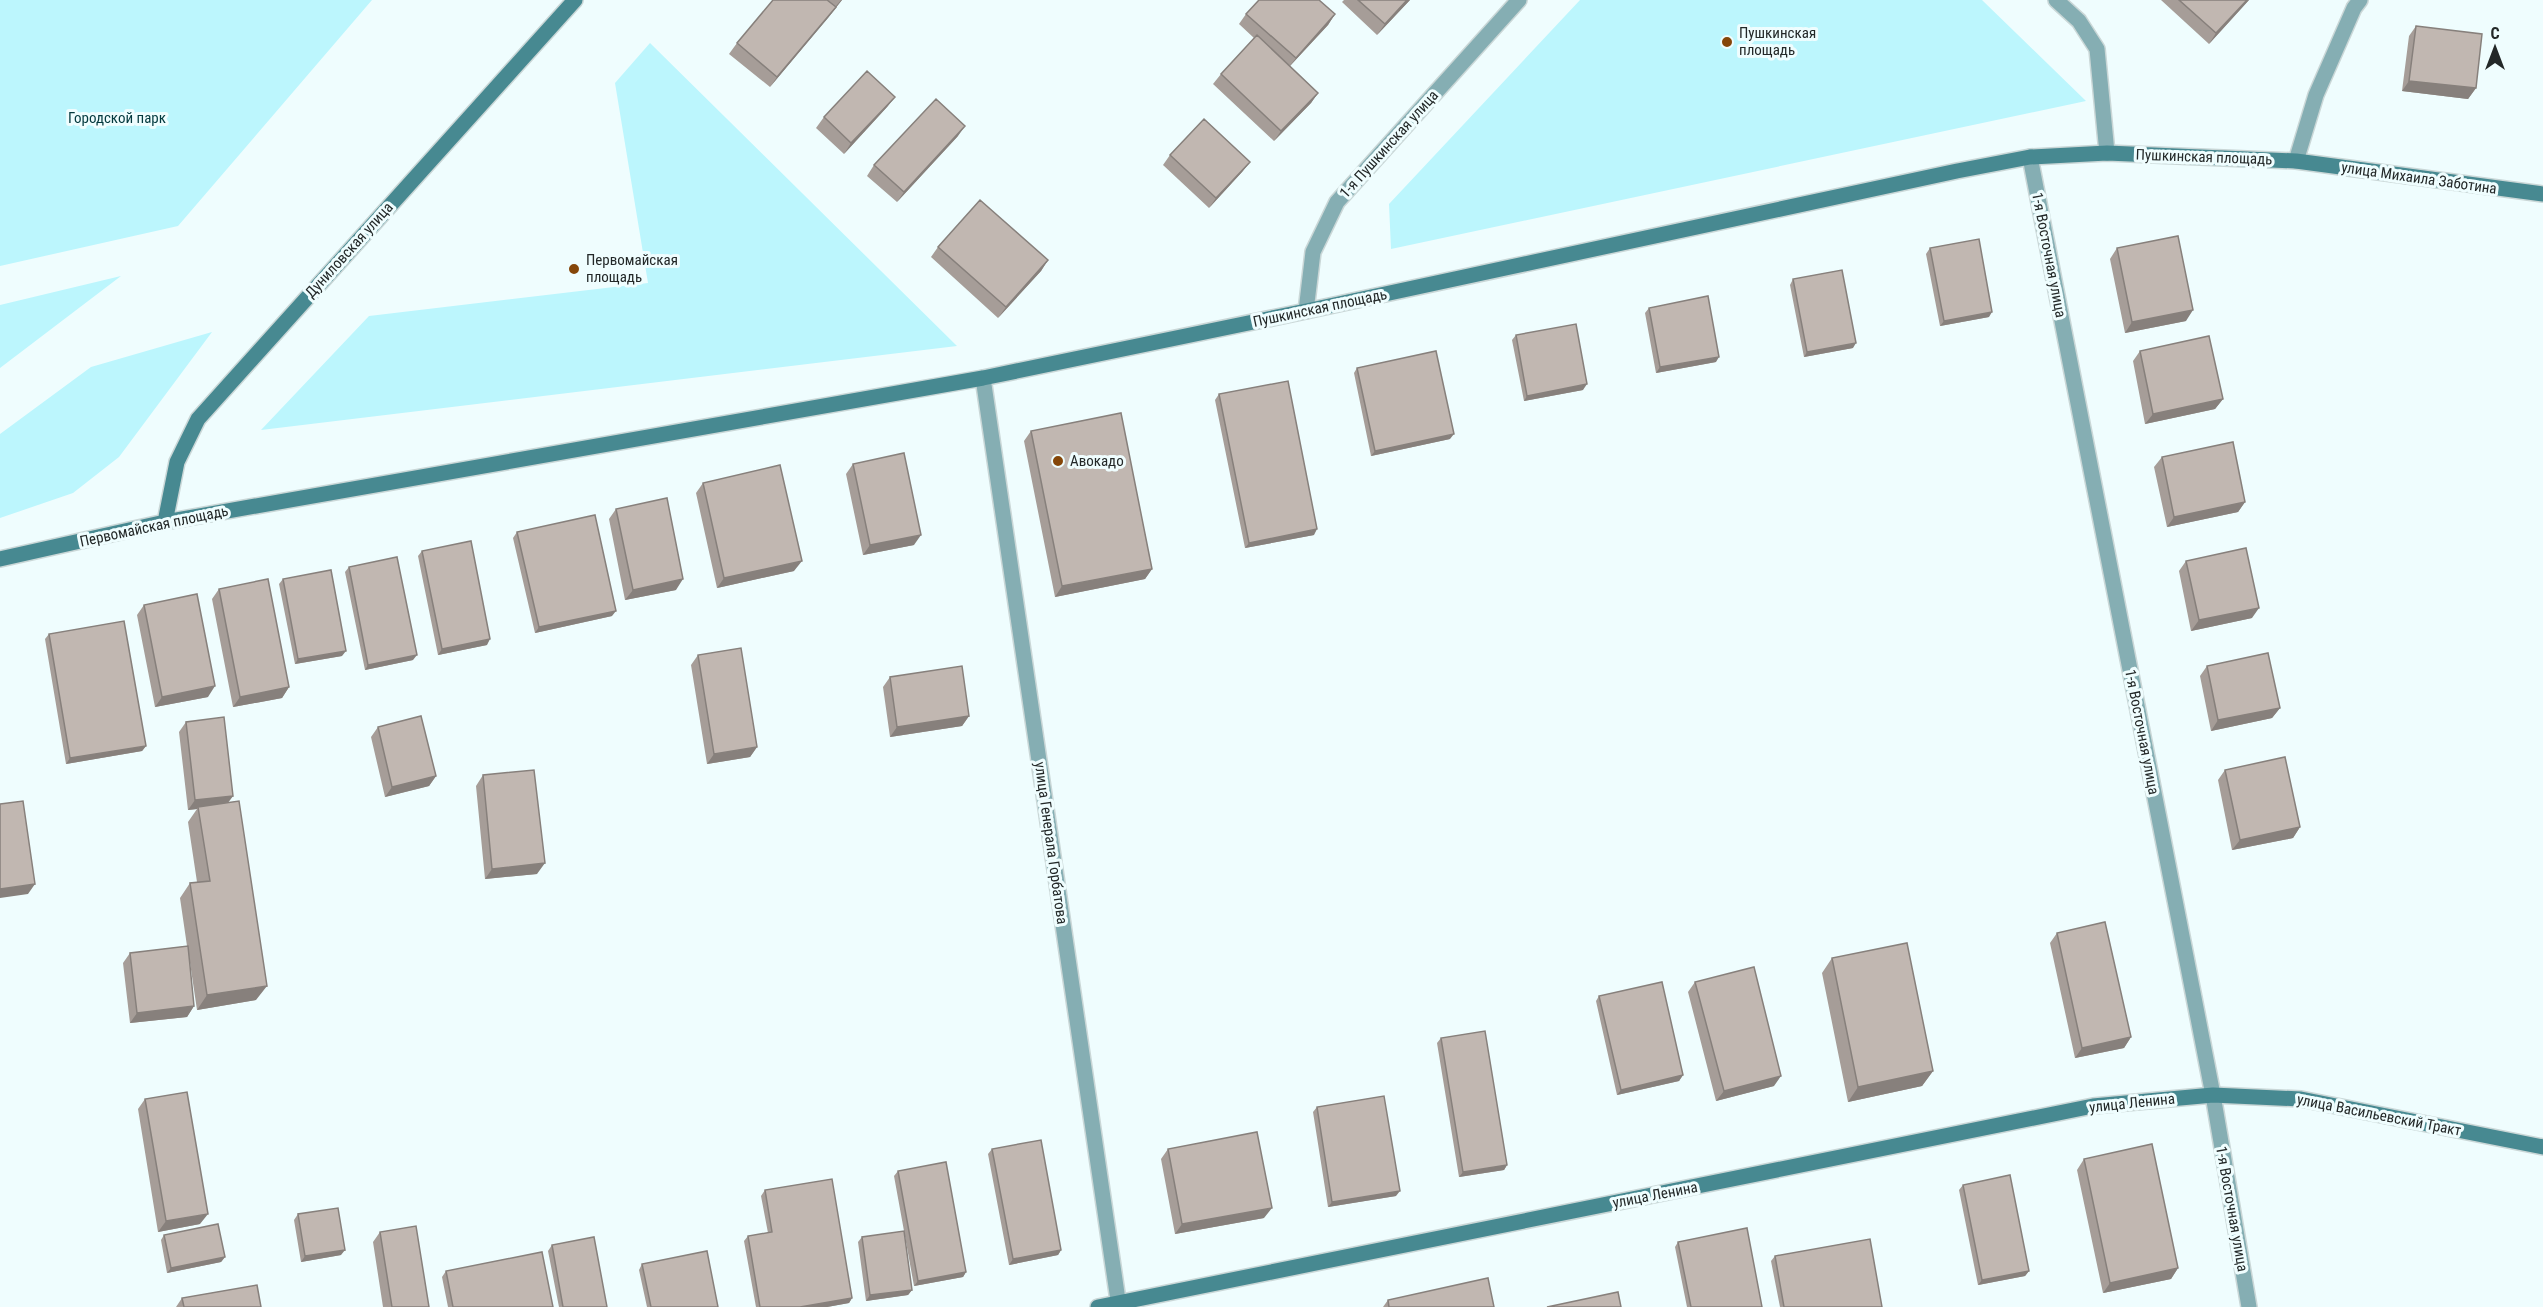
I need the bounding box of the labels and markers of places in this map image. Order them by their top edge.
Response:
place label: Пушкинская площадь [1739,24,1816,59]
marker: Пушкинская площадь [1720,35,1734,49]
place label: Первомайская площадь [586,251,678,286]
marker: Первомайская площадь [567,262,581,276]
place label: Авокадо [1070,452,1124,470]
marker: Авокадо [1051,454,1065,468]

